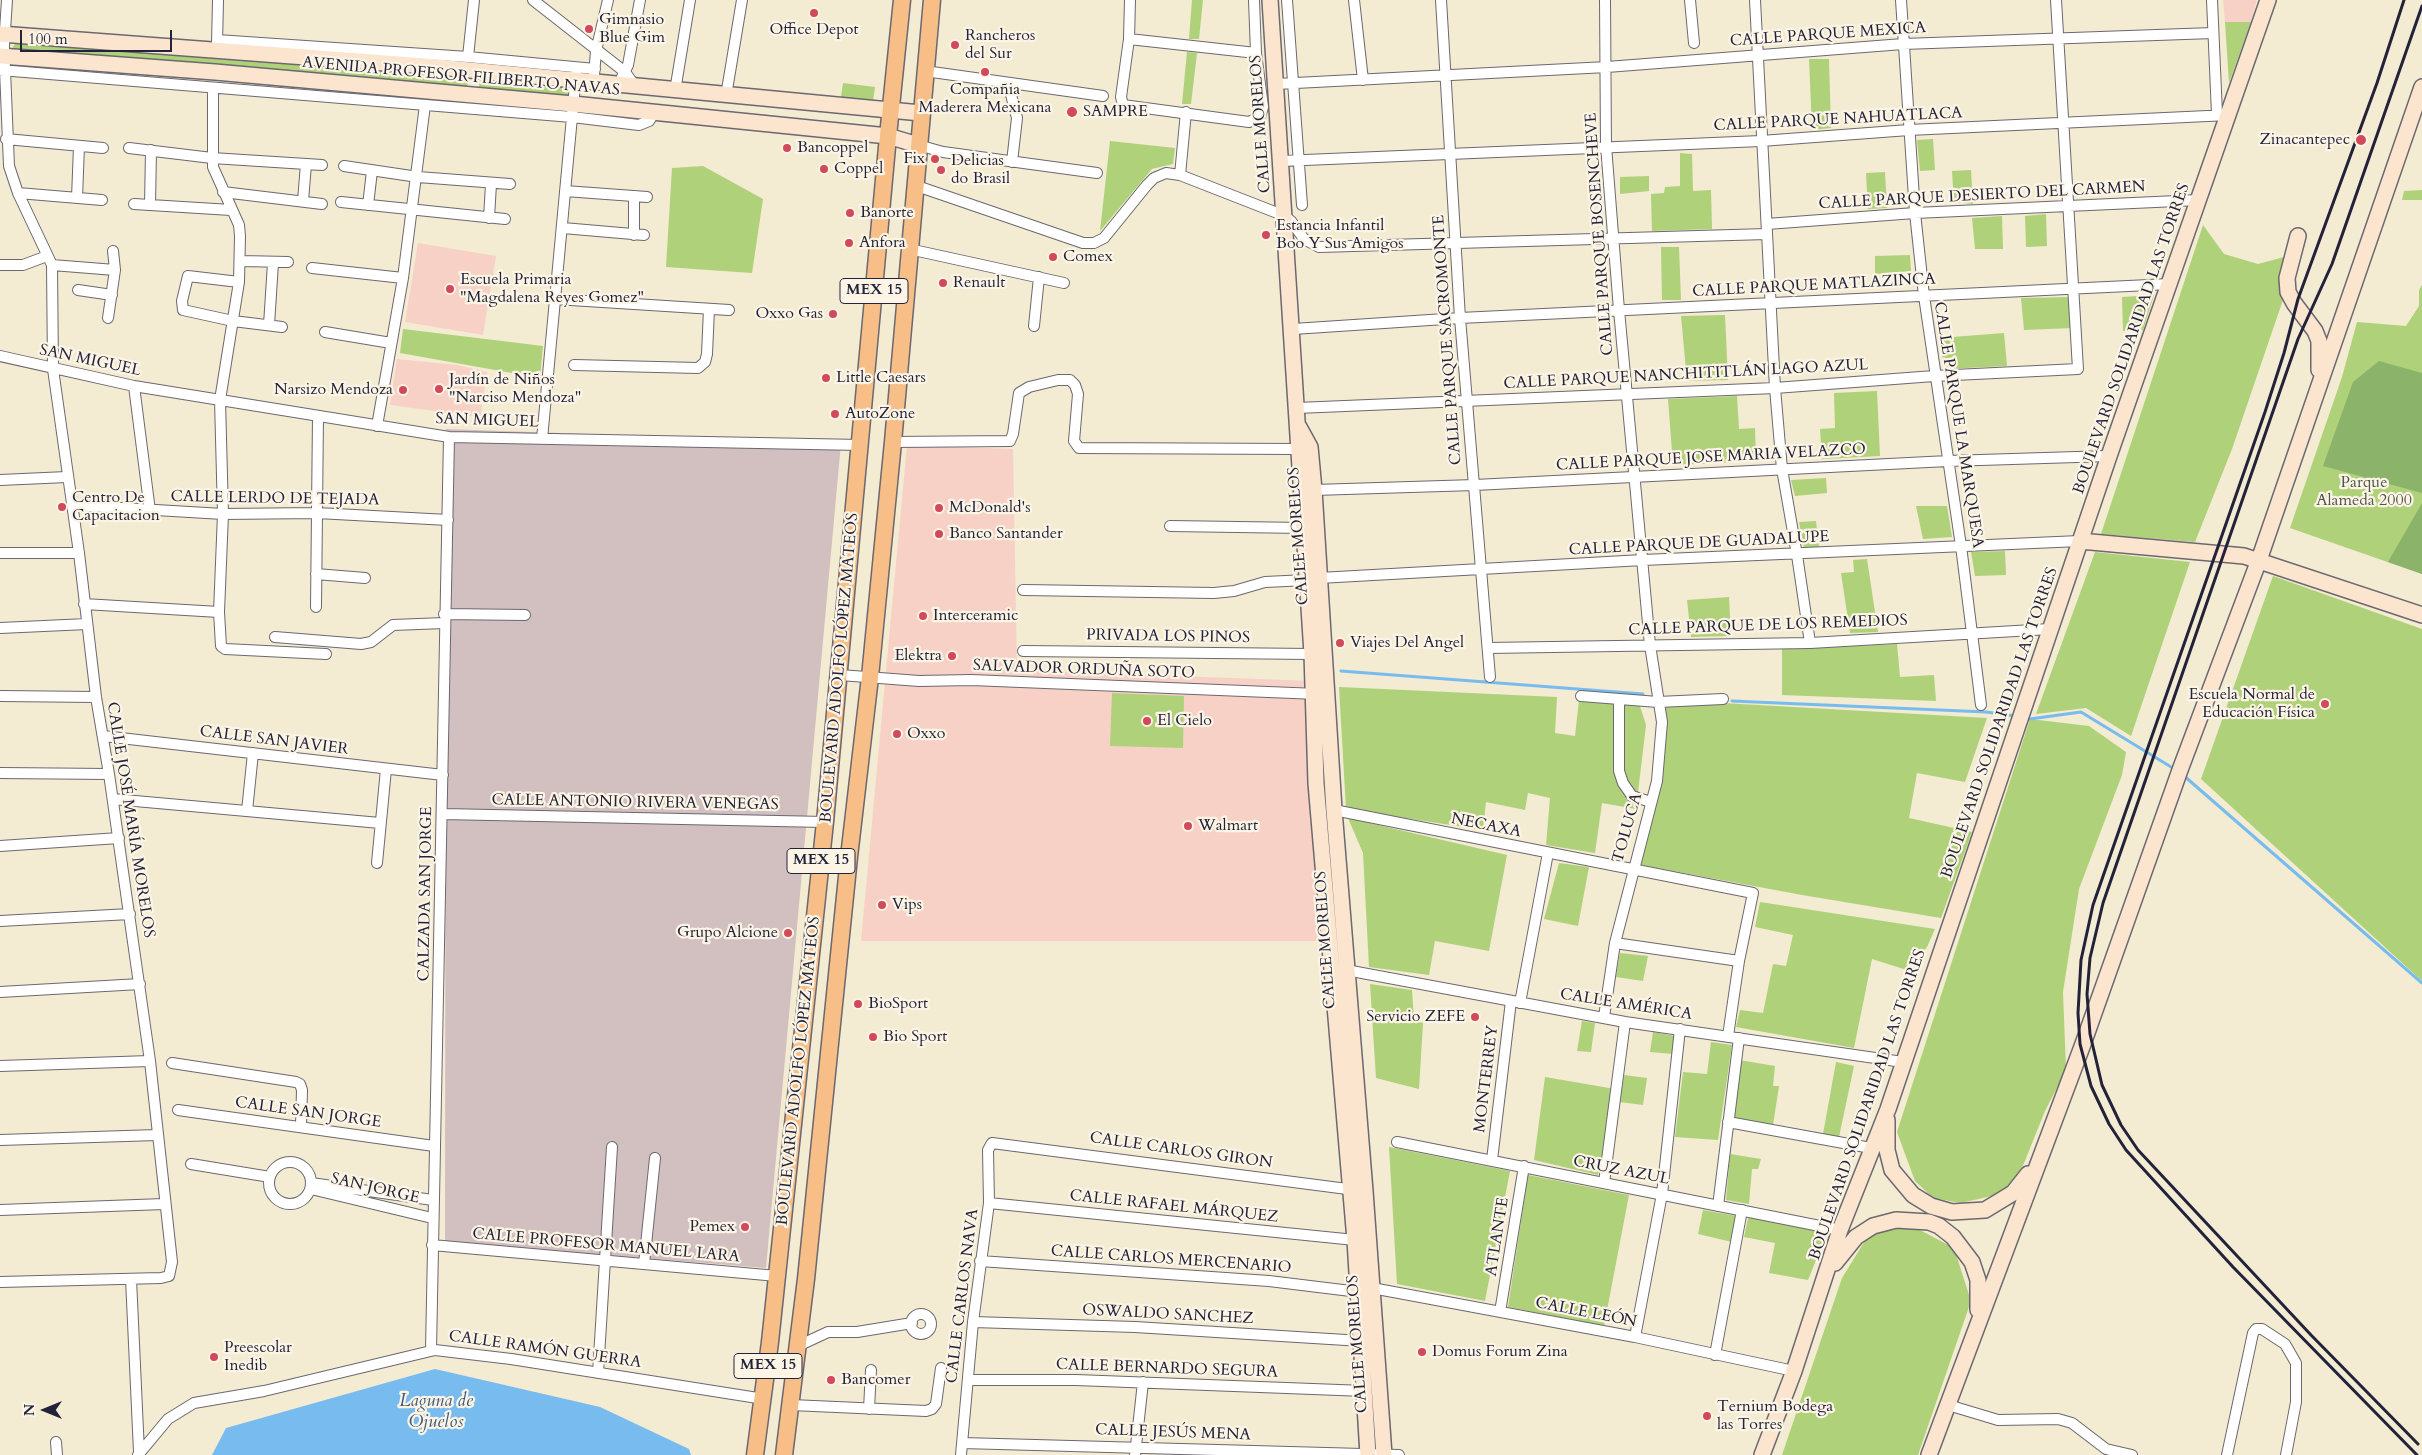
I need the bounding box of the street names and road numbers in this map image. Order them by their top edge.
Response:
street label: CALLE PARQUE MEXICA [1729,19,1927,51]
street label: AVENIDA PROFESOR FILIBERTO NAVAS [301,54,621,100]
street label: CALLE MORELOS [1247,54,1275,194]
street label: CALLE PARQUE NAHUATLACA [1713,104,1963,136]
street label: CALLE PARQUE BOSENCHEVE [1582,112,1618,356]
street label: CALLE PARQUE DESIERTO DEL CARMEN [1818,178,2146,214]
street label: BOULEVARD SOLIDARIDAD LAS TORRES [2070,181,2194,497]
street label: CALLE PARQUE SACROMONTE [1430,214,1466,466]
street label: CALLE PARQUE MATLAZINCA [1692,270,1936,302]
road number: MEX 15 [840,278,908,304]
street label: CALLE PARQUE LA MARQUESA [1929,300,1987,550]
street label: SAN MIGUEL [38,341,142,381]
street label: CALLE PARQUE NANCHITITLÁN LAGO AZUL [1503,356,1869,394]
street label: SAN MIGUEL [435,410,539,432]
street label: CALLE PARQUE JOSE MARIA VELAZCO [1556,440,1866,476]
street label: CALLE MORELOS [1285,466,1313,606]
street label: CALLE LERDO DE TEJADA [170,488,380,510]
street label: BOULEVARD ADOLFO LÓPEZ MATEOS [817,512,863,824]
street label: CALLE PARQUE DE GUADALUPE [1568,528,1830,560]
street label: BOULEVARD SOLIDARIDAD LAS TORRES [1938,565,2062,881]
street label: CALLE PARQUE DE LOS REMEDIOS [1628,612,1908,640]
street label: PRIVADA LOS PINOS [1086,626,1250,648]
street label: SALVADOR ORDUÑA SOTO [973,657,1195,683]
street label: CALLE JOSÉ MARÍA MORELOS [102,701,158,939]
street label: CALLE SAN JAVIER [199,722,349,760]
street label: CALLE ANTONIO RIVERA VENEGAS [491,791,779,815]
street label: TOLUCA [1609,791,1647,865]
street label: CALZADA SAN JORGE [415,806,437,982]
street label: NECAXA [1449,810,1523,842]
road number: MEX 15 [787,848,855,874]
street label: CALLE MORELOS [1312,870,1340,1010]
street label: BOULEVARD ADOLFO LÓPEZ MATEOS [773,915,825,1227]
street label: BOULEVARD SOLIDARIDAD LAS TORRES [1806,947,1930,1263]
street label: CALLE AMÉRICA [1559,985,1693,1025]
street label: MONTERREY [1471,1024,1503,1134]
street label: CALLE SAN JORGE [234,1093,382,1133]
street label: CALLE CARLOS GIRON [1088,1129,1274,1173]
street label: CRUZ AZUL [1571,1152,1671,1190]
street label: SAN JORGE [329,1169,421,1209]
street label: CALLE RAFAEL MÁRQUEZ [1069,1186,1279,1228]
street label: ATLANTE [1482,1196,1514,1278]
street label: CALLE CARLOS NAVA [943,1208,983,1384]
street label: CALLE PROFESOR MANUEL LARA [472,1225,740,1267]
street label: CALLE CARLOS MERCENARIO [1050,1242,1292,1278]
street label: CALLE MORELOS [1344,1274,1372,1414]
street label: CALLE LEÓN [1534,1294,1638,1332]
street label: OSWALDO SANCHEZ [1082,1301,1254,1329]
street label: CALLE RAMÓN GUERRA [447,1327,643,1373]
road number: MEX 15 [734,1354,802,1378]
street label: CALLE BERNARDO SEGURA [1056,1356,1278,1382]
street label: CALLE JESÚS MENA [1095,1421,1251,1445]

